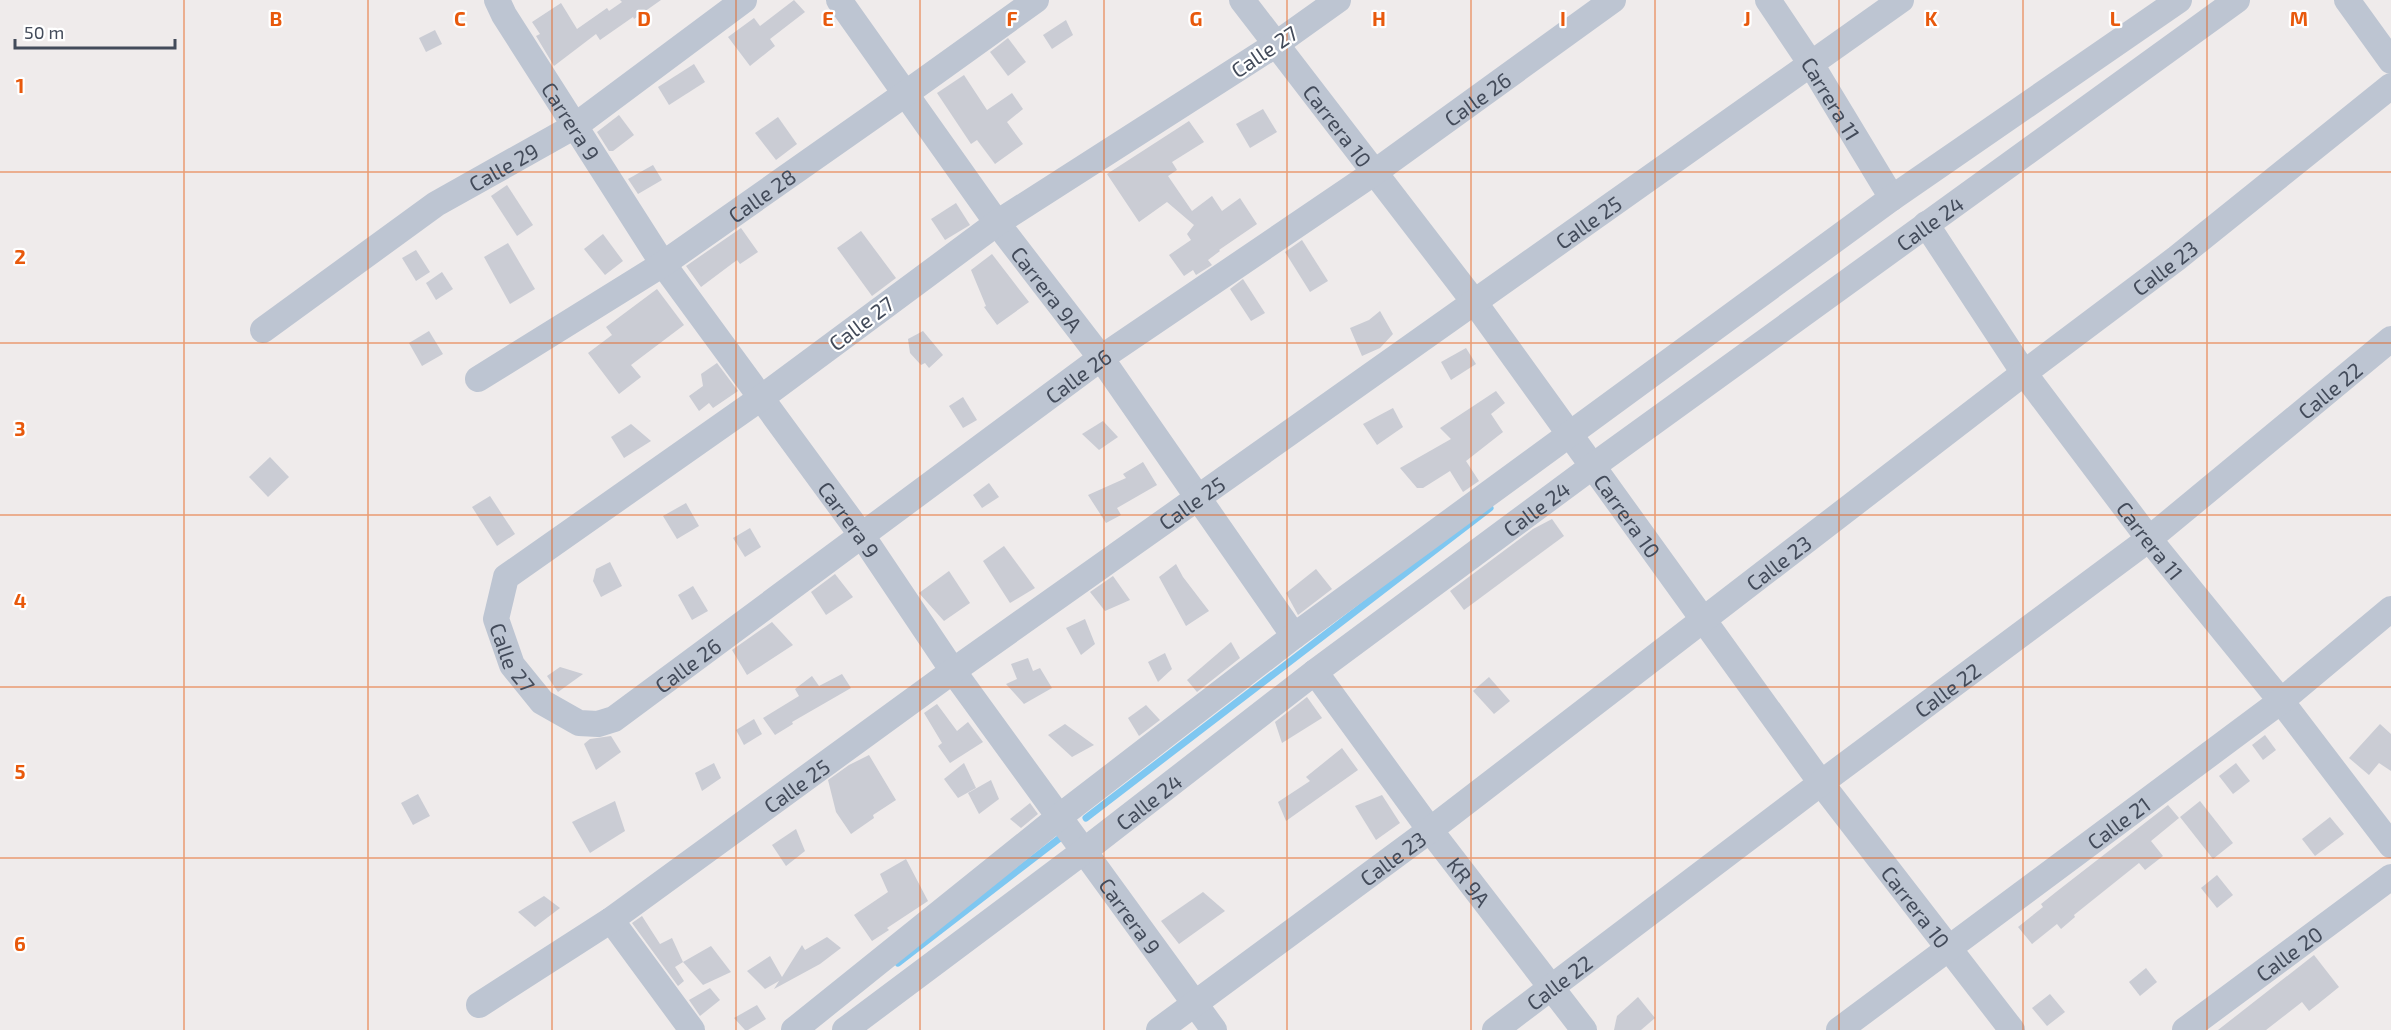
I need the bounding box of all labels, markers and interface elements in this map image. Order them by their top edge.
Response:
text: B [270,6,282,30]
text: C [454,6,466,30]
text: D [637,6,651,30]
text: E [822,6,834,30]
text: F [1006,6,1018,30]
text: G [1190,6,1202,30]
text: H [1372,6,1386,30]
text: I [1560,6,1566,30]
text: J [1743,6,1751,30]
text: K [1925,6,1938,30]
text: L [2110,6,2121,30]
text: M [2290,6,2308,30]
scale bar [15,12,176,50]
street label: Calle 27 [1226,20,1302,82]
text: 50 m [24,21,64,43]
street label: Carrera 11 [1797,52,1866,144]
street label: Calle 26 [1439,66,1515,131]
text: 1 [16,73,24,97]
street label: Carrera 9 [537,77,606,165]
street label: Carrera 10 [1299,79,1378,171]
street label: Calle 29 [464,137,542,196]
street label: Calle 28 [723,163,800,227]
street label: Calle 25 [1550,190,1626,253]
street label: Calle 24 [1891,190,1968,255]
street label: Calle 23 [2127,234,2202,300]
street label: Carrera 9A [1007,241,1088,336]
text: 2 [14,244,26,268]
street label: Calle 27 [824,290,898,355]
street label: Calle 26 [1040,343,1115,408]
street label: Calle 22 [2292,356,2367,424]
text: 3 [14,416,26,440]
street label: Carrera 10 [1590,469,1667,562]
street label: Calle 25 [1153,470,1229,534]
street label: Calle 24 [1498,475,1574,541]
street label: Carrera 9 [814,476,885,562]
street label: Carrera 11 [2112,496,2189,584]
street label: Calle 23 [1741,529,1816,595]
text: 4 [14,588,27,612]
street label: Calle 27 [486,619,541,697]
street label: Calle 26 [649,632,725,697]
street label: Calle 22 [1909,657,1985,722]
street label: Calle 25 [758,753,834,817]
text: 5 [14,759,26,783]
street label: Calle 24 [1110,768,1186,835]
street label: Calle 21 [2082,791,2155,854]
street label: Calle 23 [1355,825,1430,890]
street label: KR 9A [1443,852,1496,911]
street label: Carrera 10 [1877,860,1956,952]
street label: Carrera 9 [1095,872,1167,958]
street label: Calle 20 [2250,920,2327,986]
text: 6 [14,931,26,955]
street label: Calle 22 [1521,949,1596,1014]

